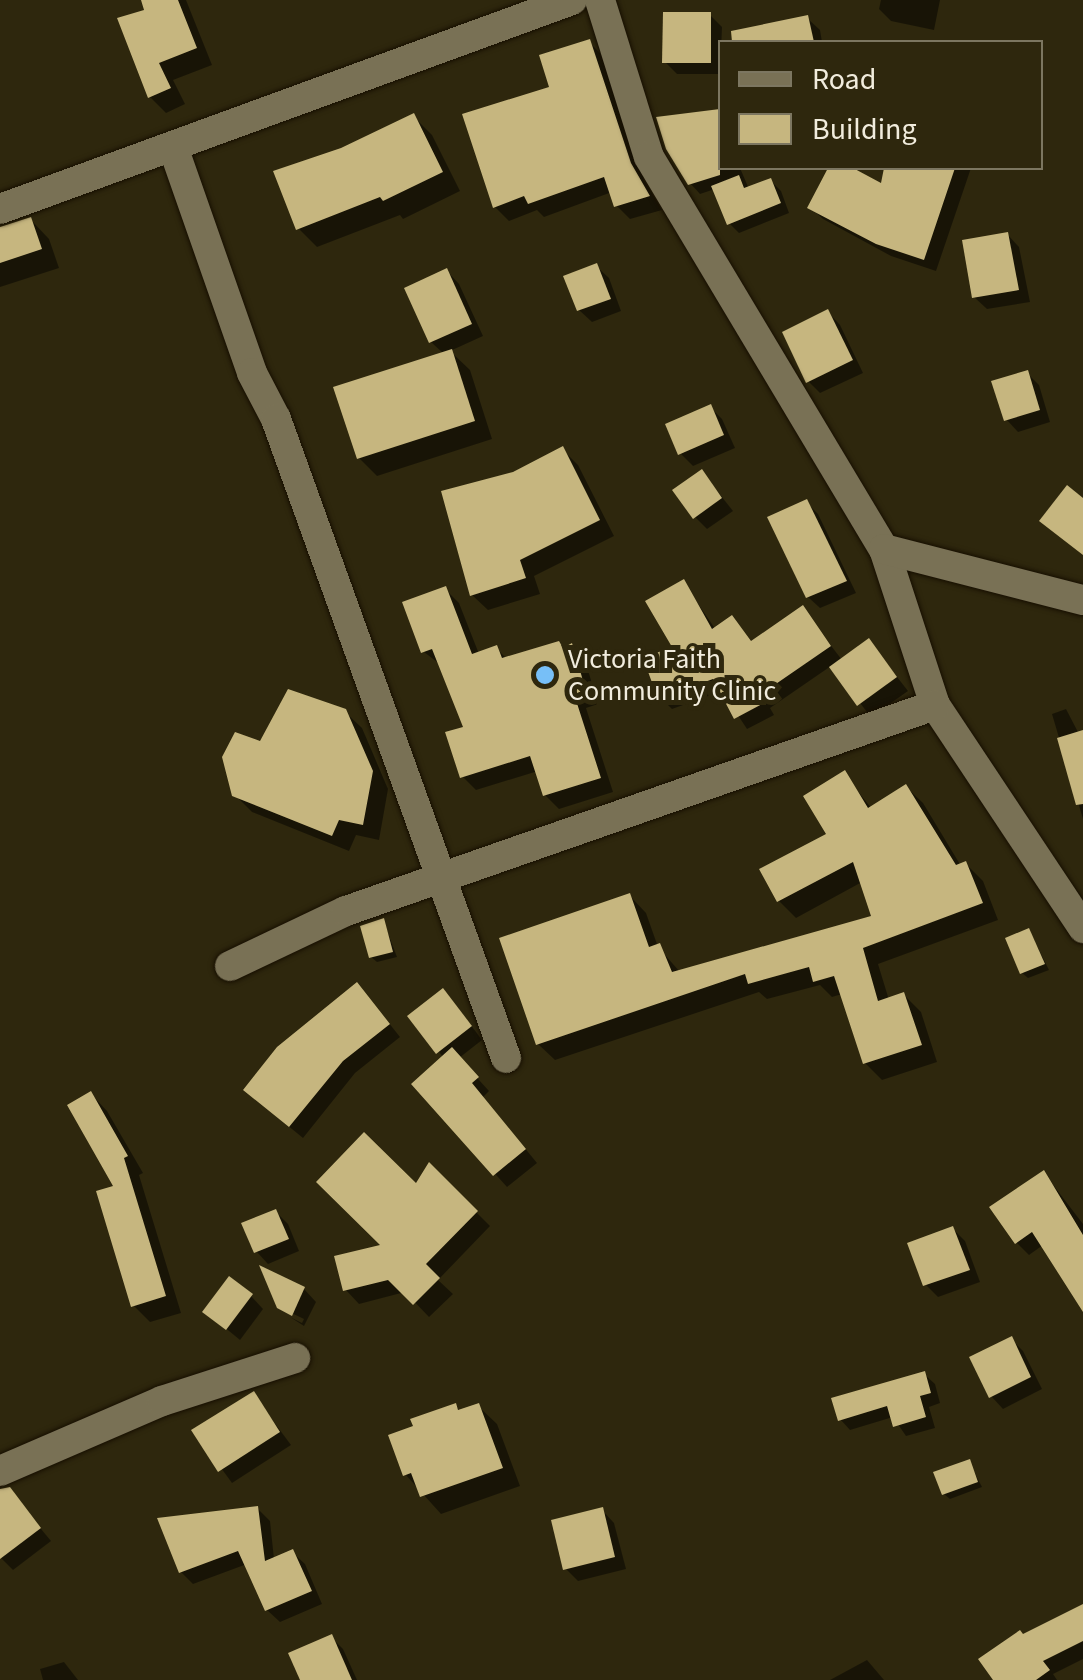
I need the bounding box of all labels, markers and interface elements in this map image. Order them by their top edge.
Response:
legend [718,40,1043,170]
text: Road [812,58,876,101]
text: Building [812,108,917,151]
place label: Victoria Faith Community Clinic [568,642,776,708]
marker: Victoria Faith Community Clinic [532,662,558,688]

